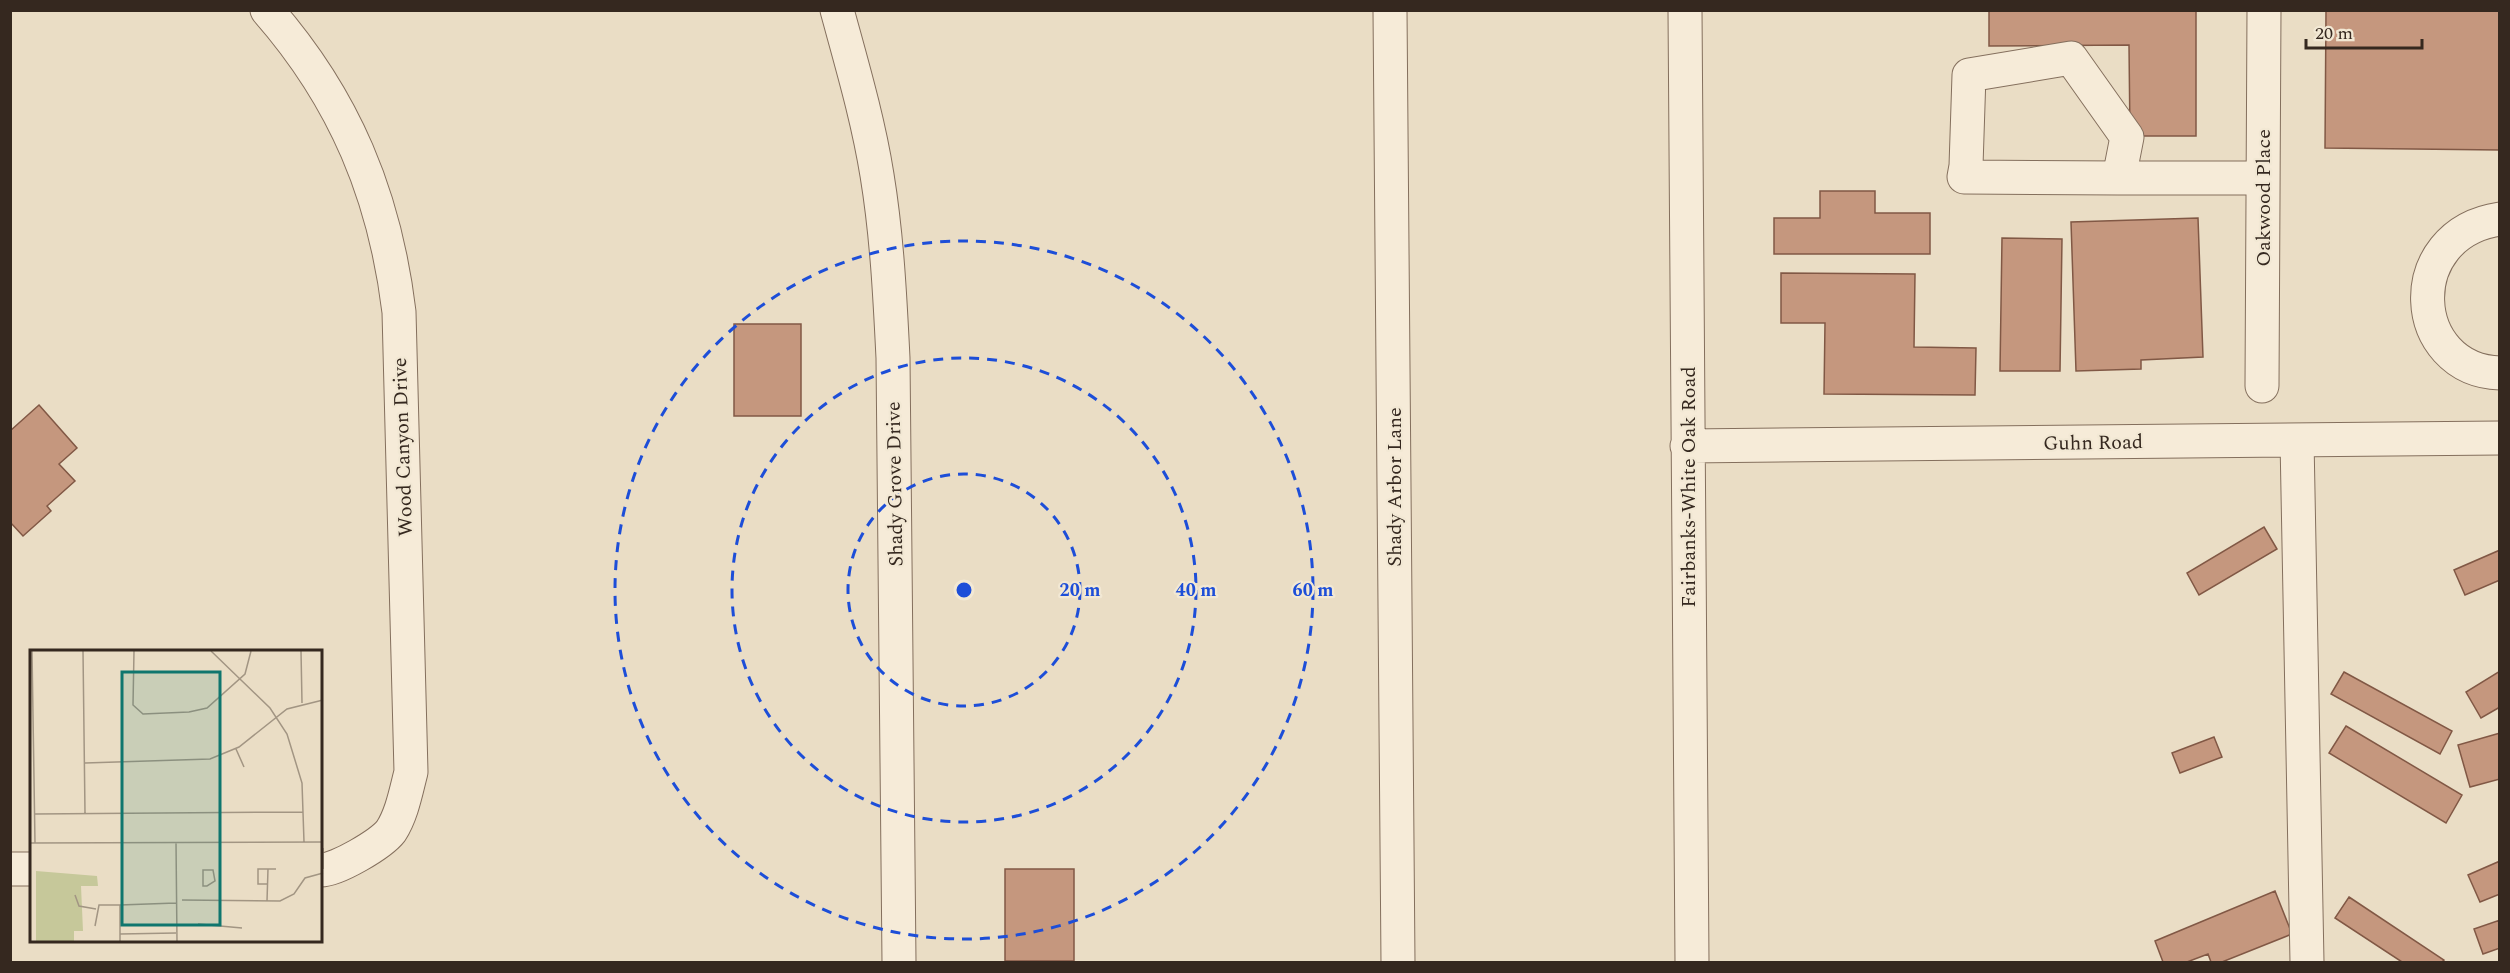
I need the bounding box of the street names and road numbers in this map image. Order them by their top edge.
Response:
street label: Oakwood Place [2249,129,2279,267]
street label: Wood Canyon Drive [385,357,421,537]
street label: Fairbanks-White Oak Road [1674,366,1704,608]
street label: Shady Grove Drive [879,401,911,567]
street label: Shady Arbor Lane [1380,407,1410,567]
street label: Guhn Road [2043,427,2143,459]

